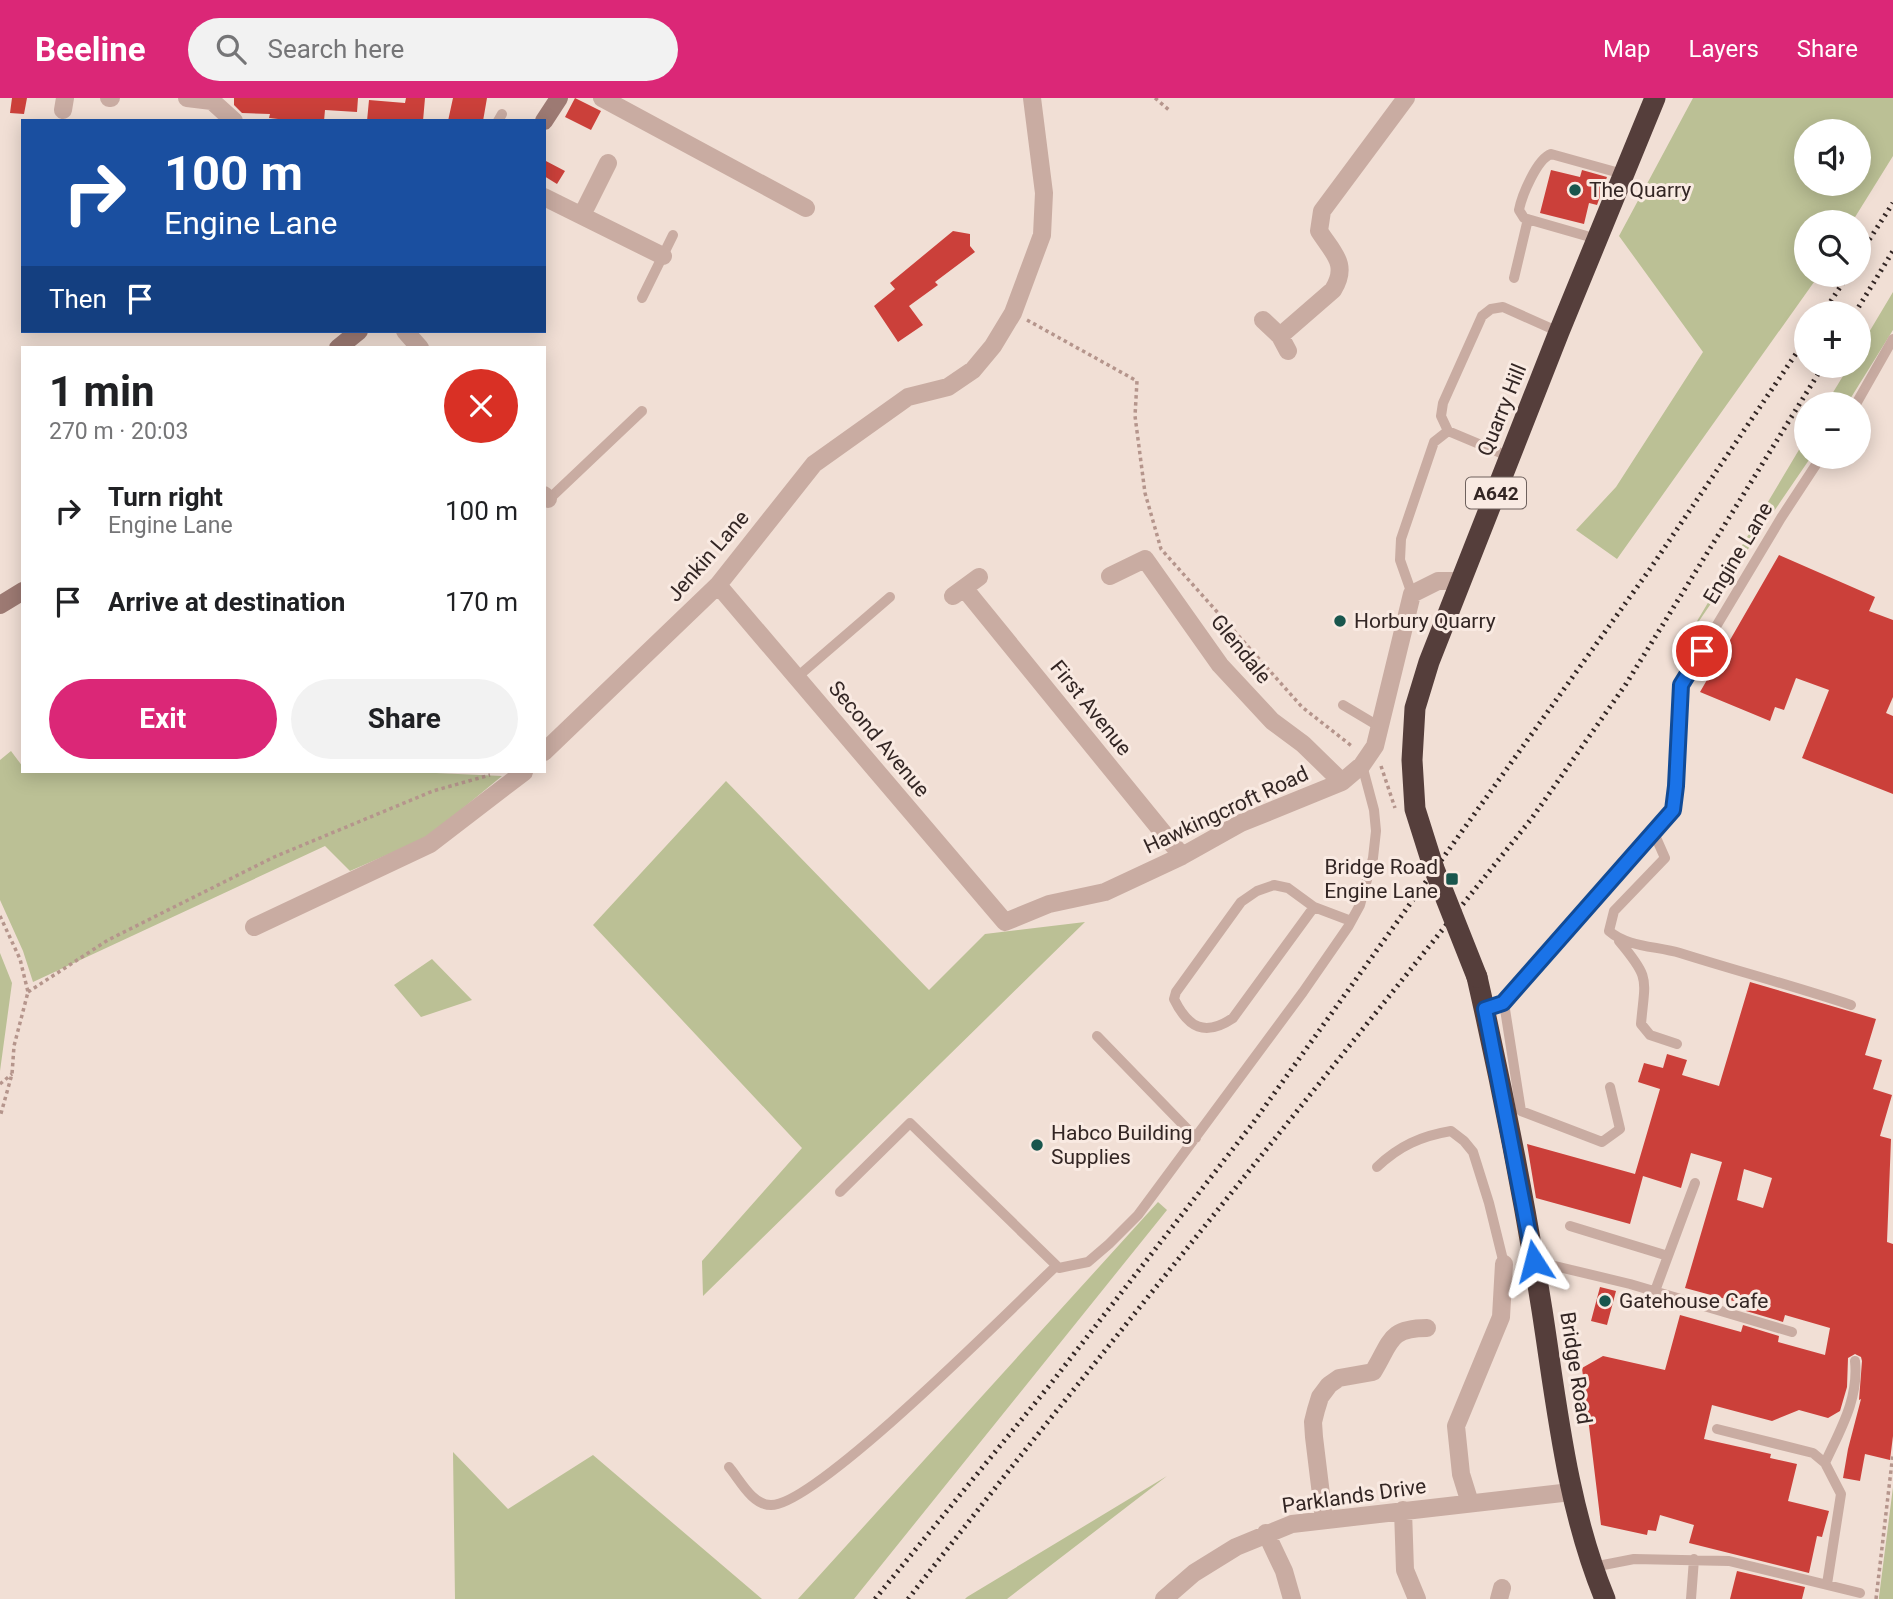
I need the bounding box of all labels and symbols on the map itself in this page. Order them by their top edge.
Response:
place label: The Quarry [1589,178,1691,202]
marker: The Quarry [1567,182,1583,198]
street label: Quarry Hill [1473,360,1531,460]
road number: A642 [1466,478,1526,508]
street label: Engine Lane [1698,498,1778,608]
street label: Jenkin Lane [662,506,754,606]
place label: Horbury Quarry [1354,609,1496,633]
street label: Glendale [1206,610,1276,688]
marker: Horbury Quarry [1332,613,1348,629]
pin [1672,621,1732,681]
street label: First Avenue [1045,656,1137,760]
street label: Second Avenue [824,676,934,802]
street label: Hawkingcroft Road [1140,761,1312,859]
place label: Bridge Road Engine Lane [1324,855,1438,903]
marker: Bridge Road Engine Lane [1444,871,1460,887]
place label: Habco Building Supplies [1051,1121,1193,1169]
marker: Habco Building Supplies [1029,1137,1045,1153]
position arrow [1497,1224,1571,1298]
place label: Gatehouse Cafe [1619,1289,1768,1313]
marker: Gatehouse Cafe [1597,1293,1613,1309]
street label: Bridge Road [1555,1310,1597,1426]
street label: Parklands Drive [1280,1474,1428,1518]

